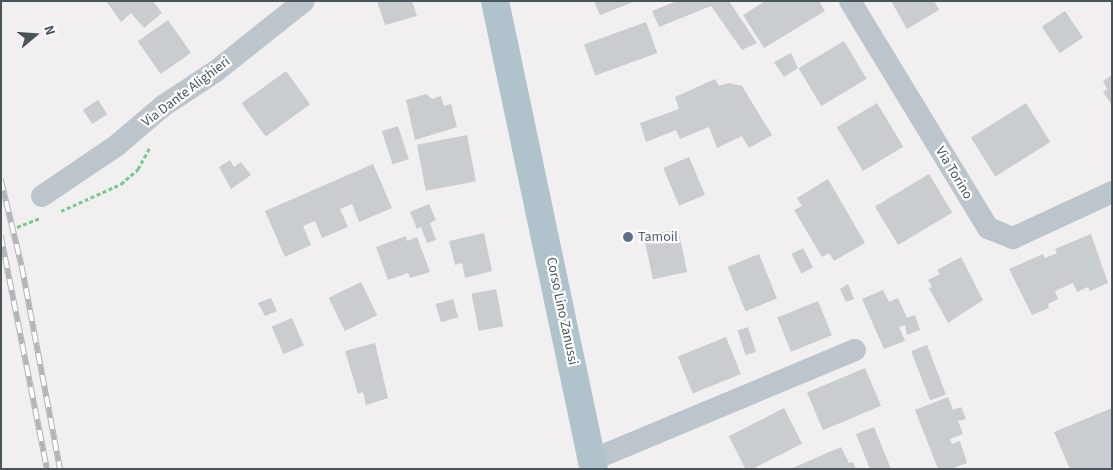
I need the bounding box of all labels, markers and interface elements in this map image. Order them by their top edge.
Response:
north arrow [10,10,60,60]
text: N [38,23,60,38]
street label: Via Dante Alighieri [139,53,233,131]
street label: Via Torino [932,144,976,202]
place label: Tamoil [638,229,678,245]
marker: Tamoil [622,231,634,243]
street label: Corso Lino Zanussi [542,256,582,366]

